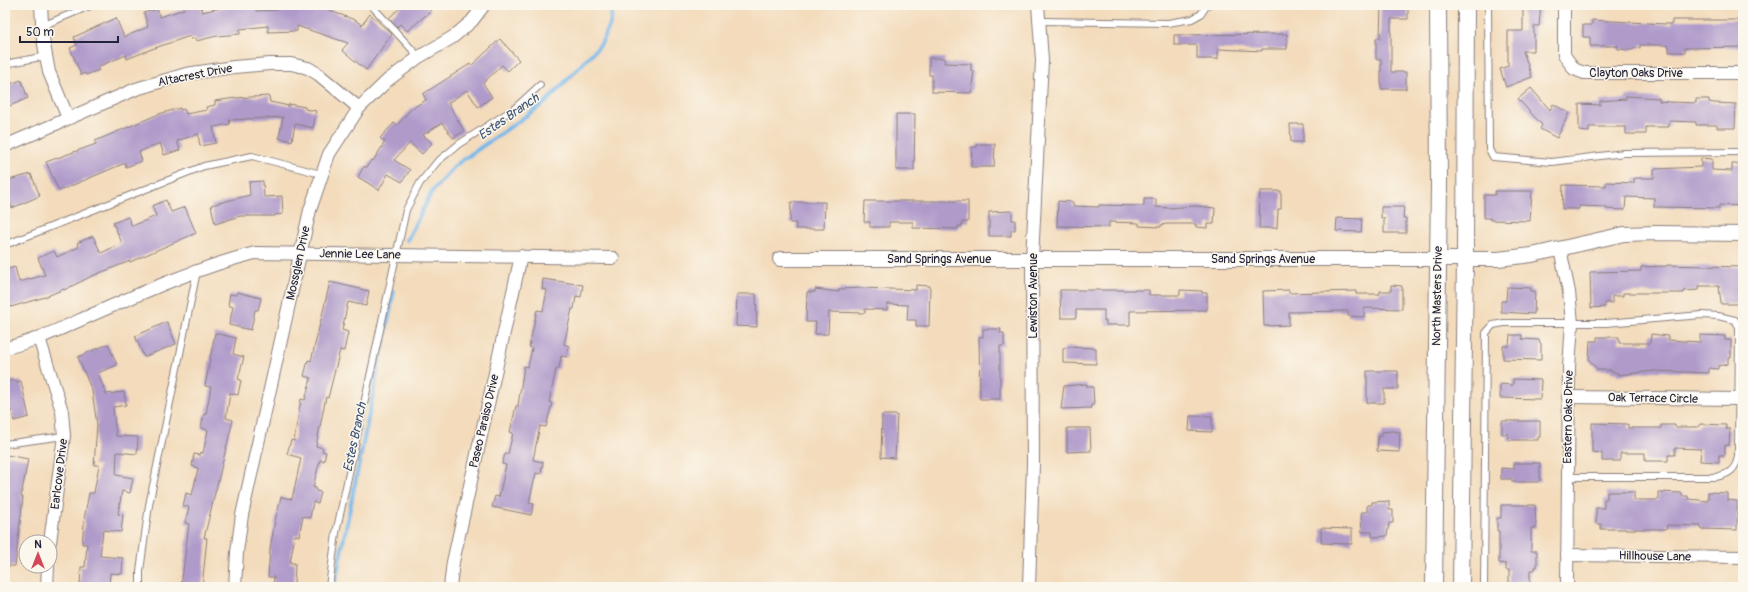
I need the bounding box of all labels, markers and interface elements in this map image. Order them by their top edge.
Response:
scale bar [20,18,118,44]
text: 50 m [26,25,54,40]
street label: Altacrest Drive [157,61,234,90]
street label: Clayton Oaks Drive [1589,66,1683,81]
water label: Estes Branch [475,90,543,144]
street label: Mossglen Drive [283,225,314,302]
street label: Jennie Lee Lane [319,246,401,263]
street label: North Masters Drive [1429,246,1446,346]
street label: Sand Springs Avenue [887,252,991,267]
street label: Sand Springs Avenue [1211,252,1315,267]
street label: Lewiston Avenue [1026,253,1041,339]
street label: Eastern Oaks Drive [1560,370,1577,464]
street label: Paseo Paraiso Drive [466,373,503,469]
street label: Oak Terrace Circle [1608,390,1698,407]
water label: Estes Branch [340,400,370,473]
street label: Earlcove Drive [48,438,71,510]
north arrow [18,534,58,574]
text: N [34,538,42,551]
street label: Hillhouse Lane [1619,548,1691,565]

